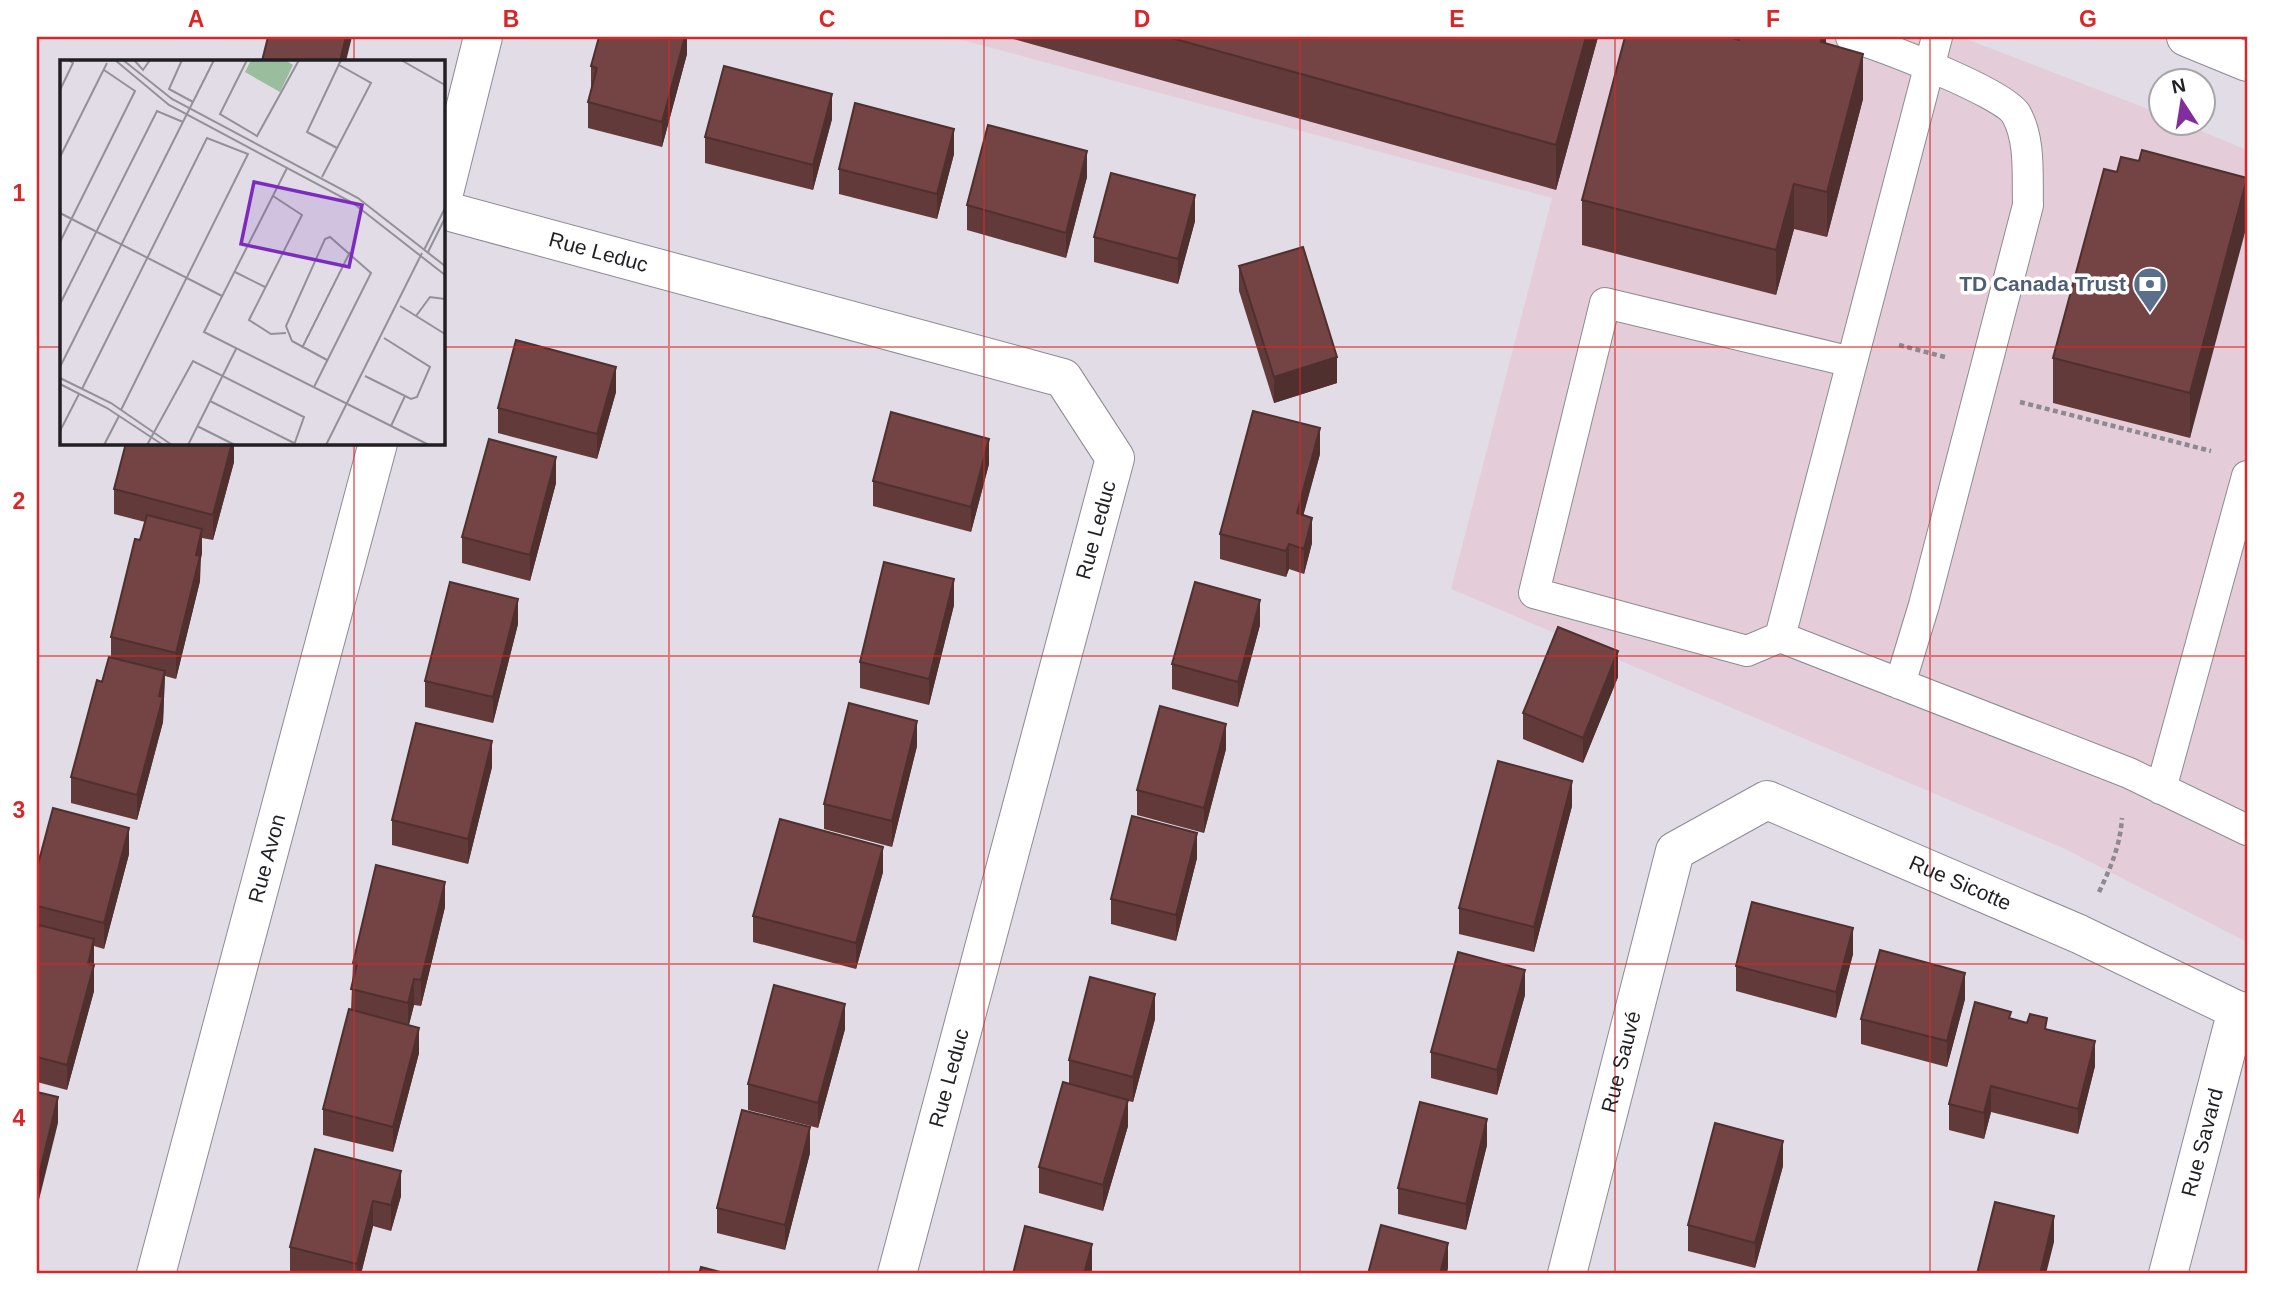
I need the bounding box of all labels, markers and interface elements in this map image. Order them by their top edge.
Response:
text: A [188,6,204,32]
text: B [503,6,519,32]
text: C [819,6,835,32]
text: D [1134,6,1150,32]
text: E [1449,6,1465,32]
text: F [1766,6,1780,32]
text: G [2079,6,2097,32]
inset map [60,60,444,444]
north arrow [2148,66,2218,136]
text: N [2170,74,2187,98]
text: 1 [13,180,26,206]
street label: Rue Leduc [546,227,651,276]
bank icon: TD Canada Trust [2131,265,2169,314]
place label: TD Canada Trust [1959,272,2126,295]
street label: Rue Leduc [1071,478,1120,582]
text: 2 [13,488,25,514]
text: 3 [13,797,25,823]
street label: Rue Avon [244,812,289,905]
street label: Rue Sicotte [1906,851,2015,915]
street label: Rue Sauvé [1597,1008,1645,1115]
street label: Rue Leduc [924,1026,973,1130]
street label: Rue Savard [2177,1086,2227,1199]
text: 4 [13,1105,26,1131]

